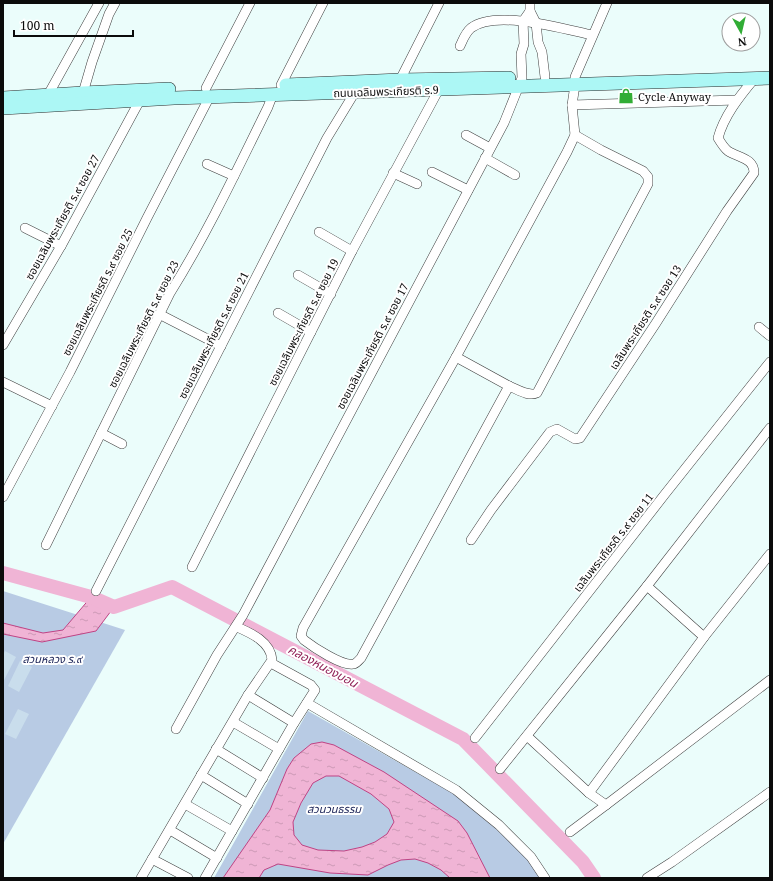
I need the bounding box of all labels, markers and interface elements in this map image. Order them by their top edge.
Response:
scale bar [14,12,133,38]
north arrow [721,12,761,52]
text: 100 m [20,17,55,34]
text: N [737,34,748,50]
street label: ถนนเฉลิมพระเกียรติ ร.9 [333,82,439,100]
shop icon: Cycle Anyway [617,87,635,105]
place label: Cycle Anyway [638,89,712,104]
street label: ซอยเฉลิมพระเกียรติ ร.๙ ซอย 27 [21,152,103,282]
street label: ซอยเฉลิมพระเกียรติ ร.๙ ซอย 25 [58,226,136,358]
street label: ซอยเฉลิมพระเกียรติ ร.๙ ซอย 19 [264,256,342,388]
street label: ซอยเฉลิมพระเกียรติ ร.๙ ซอย 23 [104,258,182,390]
street label: เฉลิมพระเกียรติ ร.๙ ซอย 13 [606,262,684,372]
street label: ซอยเฉลิมพระเกียรติ ร.๙ ซอย 21 [174,269,252,401]
street label: ซอยเฉลิมพระเกียรติ ร.๙ ซอย 17 [332,280,412,412]
street label: เฉลิมพระเกียรติ ร.๙ ซอย 11 [570,489,656,595]
water label: คลองหนองบอน [285,640,361,692]
park label: สวนหลวง ร.๙ [22,651,84,666]
park label: สวนวนธรรม [307,801,362,816]

